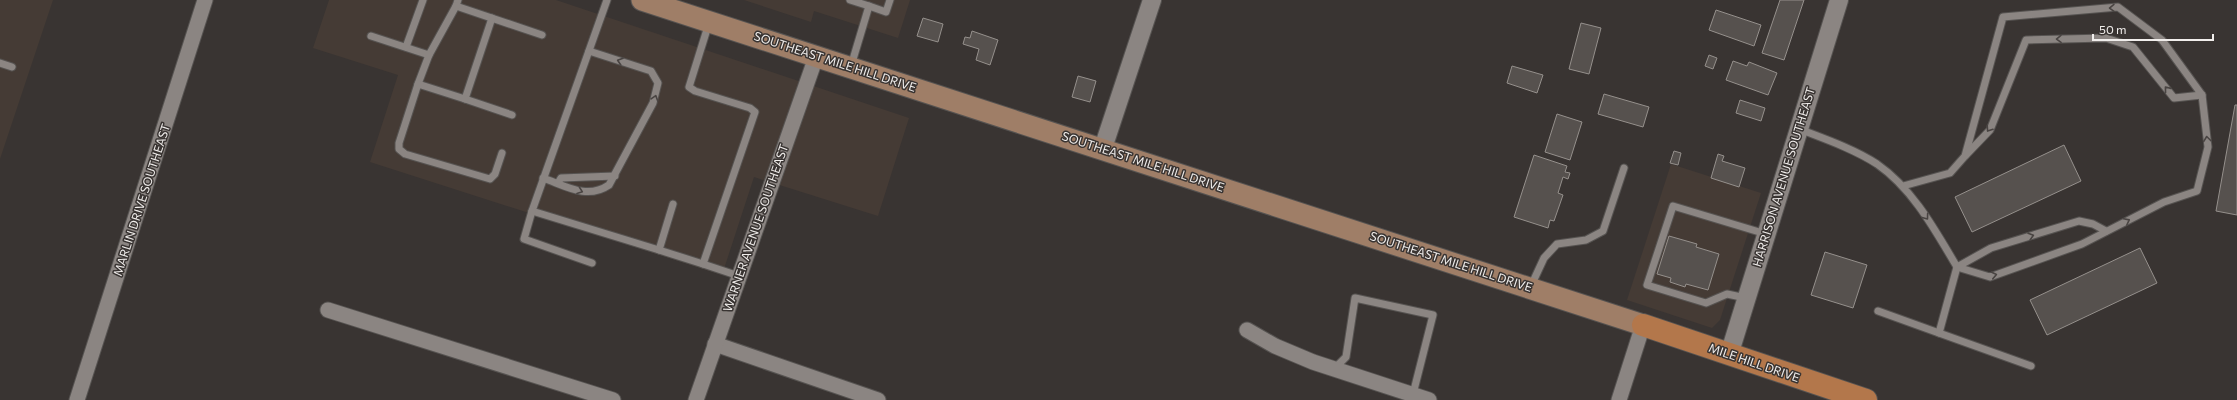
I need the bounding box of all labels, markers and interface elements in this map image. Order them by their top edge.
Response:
one-way arrow [2109,4,2115,12]
scale bar [2093,16,2213,42]
text: 50 m [2099,22,2127,36]
street label: SOUTHEAST MILE HILL DRIVE [752,28,918,94]
one-way arrow [2056,35,2062,43]
one-way arrow [617,57,624,66]
street label: HARRISON AVENUE SOUTHEAST [1749,85,1817,268]
one-way arrow [2165,87,2172,94]
one-way arrow [650,95,659,102]
street label: MARLIN DRIVE SOUTHEAST [110,121,172,278]
one-way arrow [1986,125,1994,132]
street label: SOUTHEAST MILE HILL DRIVE [1060,128,1226,194]
one-way arrow [2203,135,2212,142]
street label: WARNER AVENUE SOUTHEAST [720,142,790,313]
one-way arrow [576,186,583,194]
one-way arrow [1921,213,1929,220]
one-way arrow [2123,218,2130,226]
street label: SOUTHEAST MILE HILL DRIVE [1368,228,1534,294]
one-way arrow [2027,232,2034,241]
one-way arrow [1991,271,1998,279]
street label: MILE HILL DRIVE [1707,340,1802,384]

